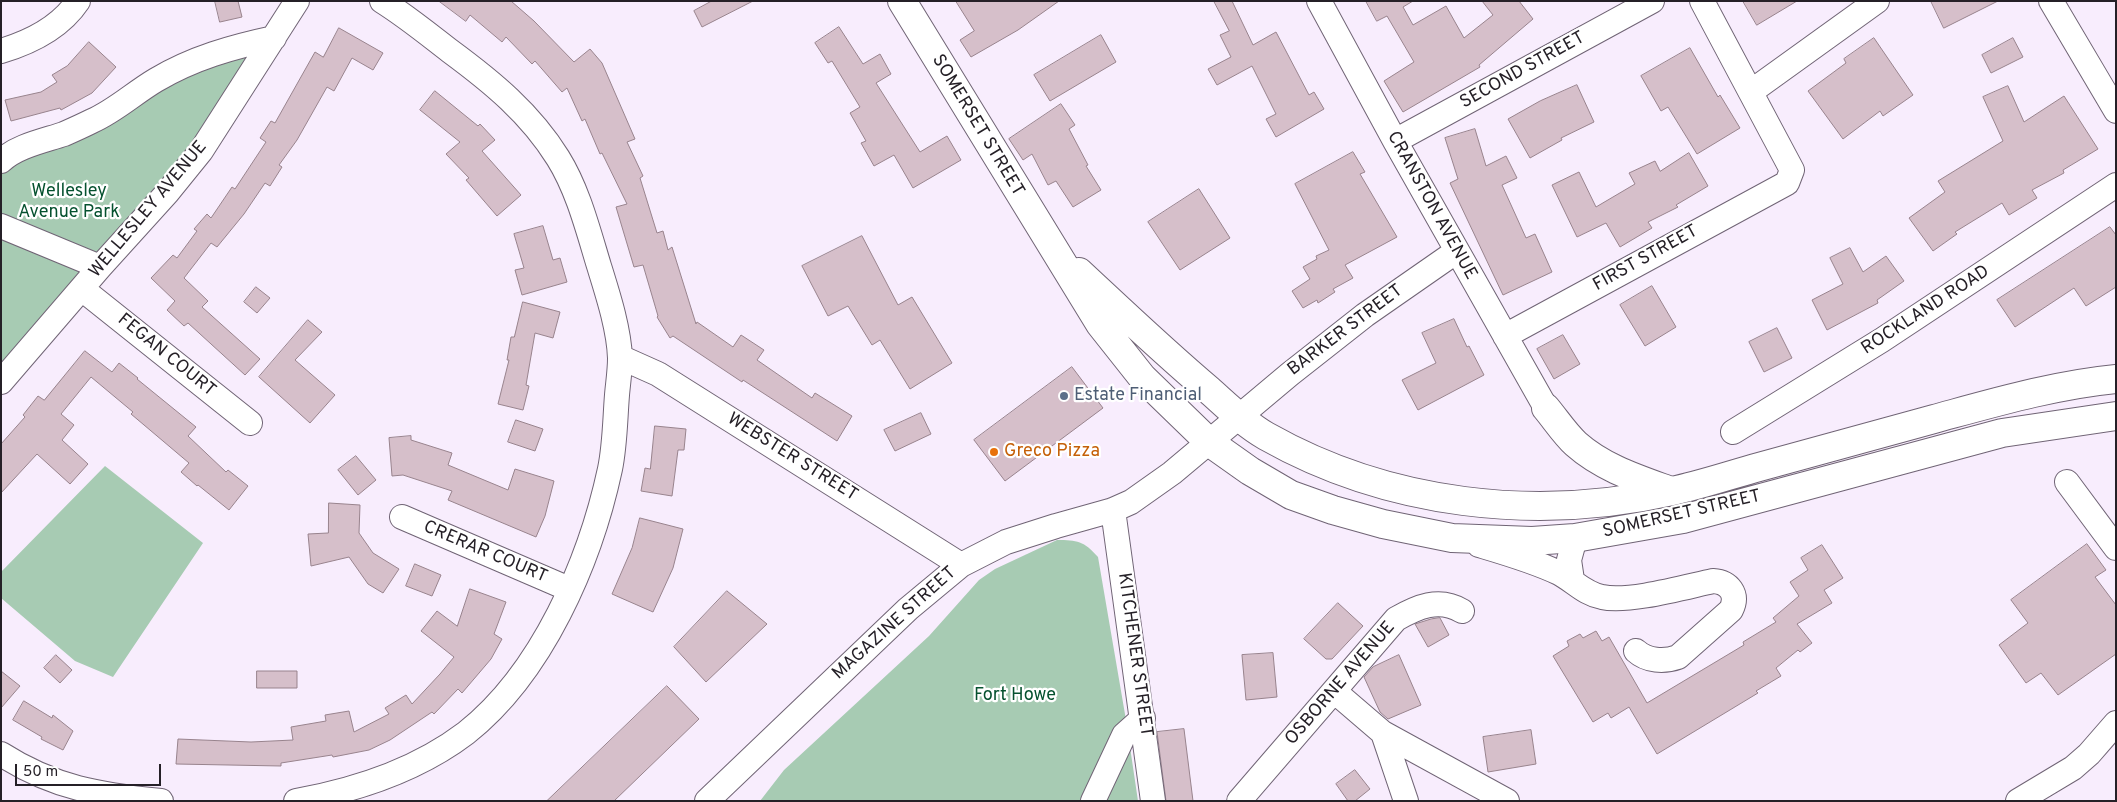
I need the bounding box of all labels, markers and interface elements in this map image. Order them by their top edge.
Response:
street label: SECOND STREET [1457,28,1589,114]
street label: SOMERSET STREET [926,51,1028,201]
street label: CRANSTON AVENUE [1381,128,1481,284]
street label: WELLESLEY AVENUE [85,137,213,283]
park label: Wellesley Avenue Park [18,181,120,223]
street label: FIRST STREET [1590,221,1702,297]
street label: ROCKLAND ROAD [1858,262,1994,360]
street label: BARKER STREET [1284,281,1408,381]
street label: FEGAN COURT [113,310,219,402]
place label: Estate Financial [1074,385,1202,407]
marker: Estate Financial [1058,390,1070,402]
street label: WEBSTER STREET [723,409,861,507]
place label: Greco Pizza [1004,441,1100,463]
marker: Greco Pizza [988,446,1000,458]
street label: SOMERSET STREET [1601,486,1763,544]
street label: CRERAR COURT [420,517,550,589]
street label: MAGAZINE STREET [829,563,961,685]
street label: KITCHENER STREET [1112,571,1156,739]
street label: OSBORNE AVENUE [1281,618,1401,750]
park label: Fort Howe [974,685,1056,707]
scale bar [18,754,164,786]
text: 50 m [23,763,58,782]

